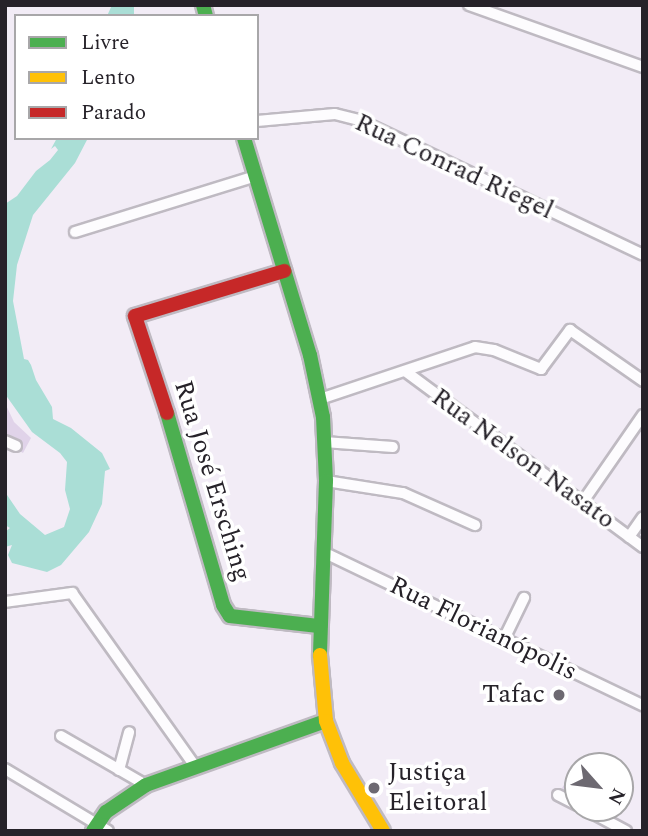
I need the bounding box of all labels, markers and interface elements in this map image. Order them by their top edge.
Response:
legend [14,14,259,140]
text: Livre [81,27,129,59]
text: Lento [81,62,135,94]
text: Parado [81,97,146,129]
street label: Rua Conrad Riegel [350,107,558,227]
street label: Rua José Ersching [167,377,257,585]
street label: Rua Nelson Nasato [425,382,621,536]
street label: Rua Florianópolis [384,570,582,688]
place label: Tafac [482,679,545,711]
marker: Tafac [551,687,567,703]
north arrow [564,752,634,822]
place label: Justiça Eleitoral [388,757,487,818]
marker: Justiça Eleitoral [366,780,382,796]
text: N [600,782,633,810]

